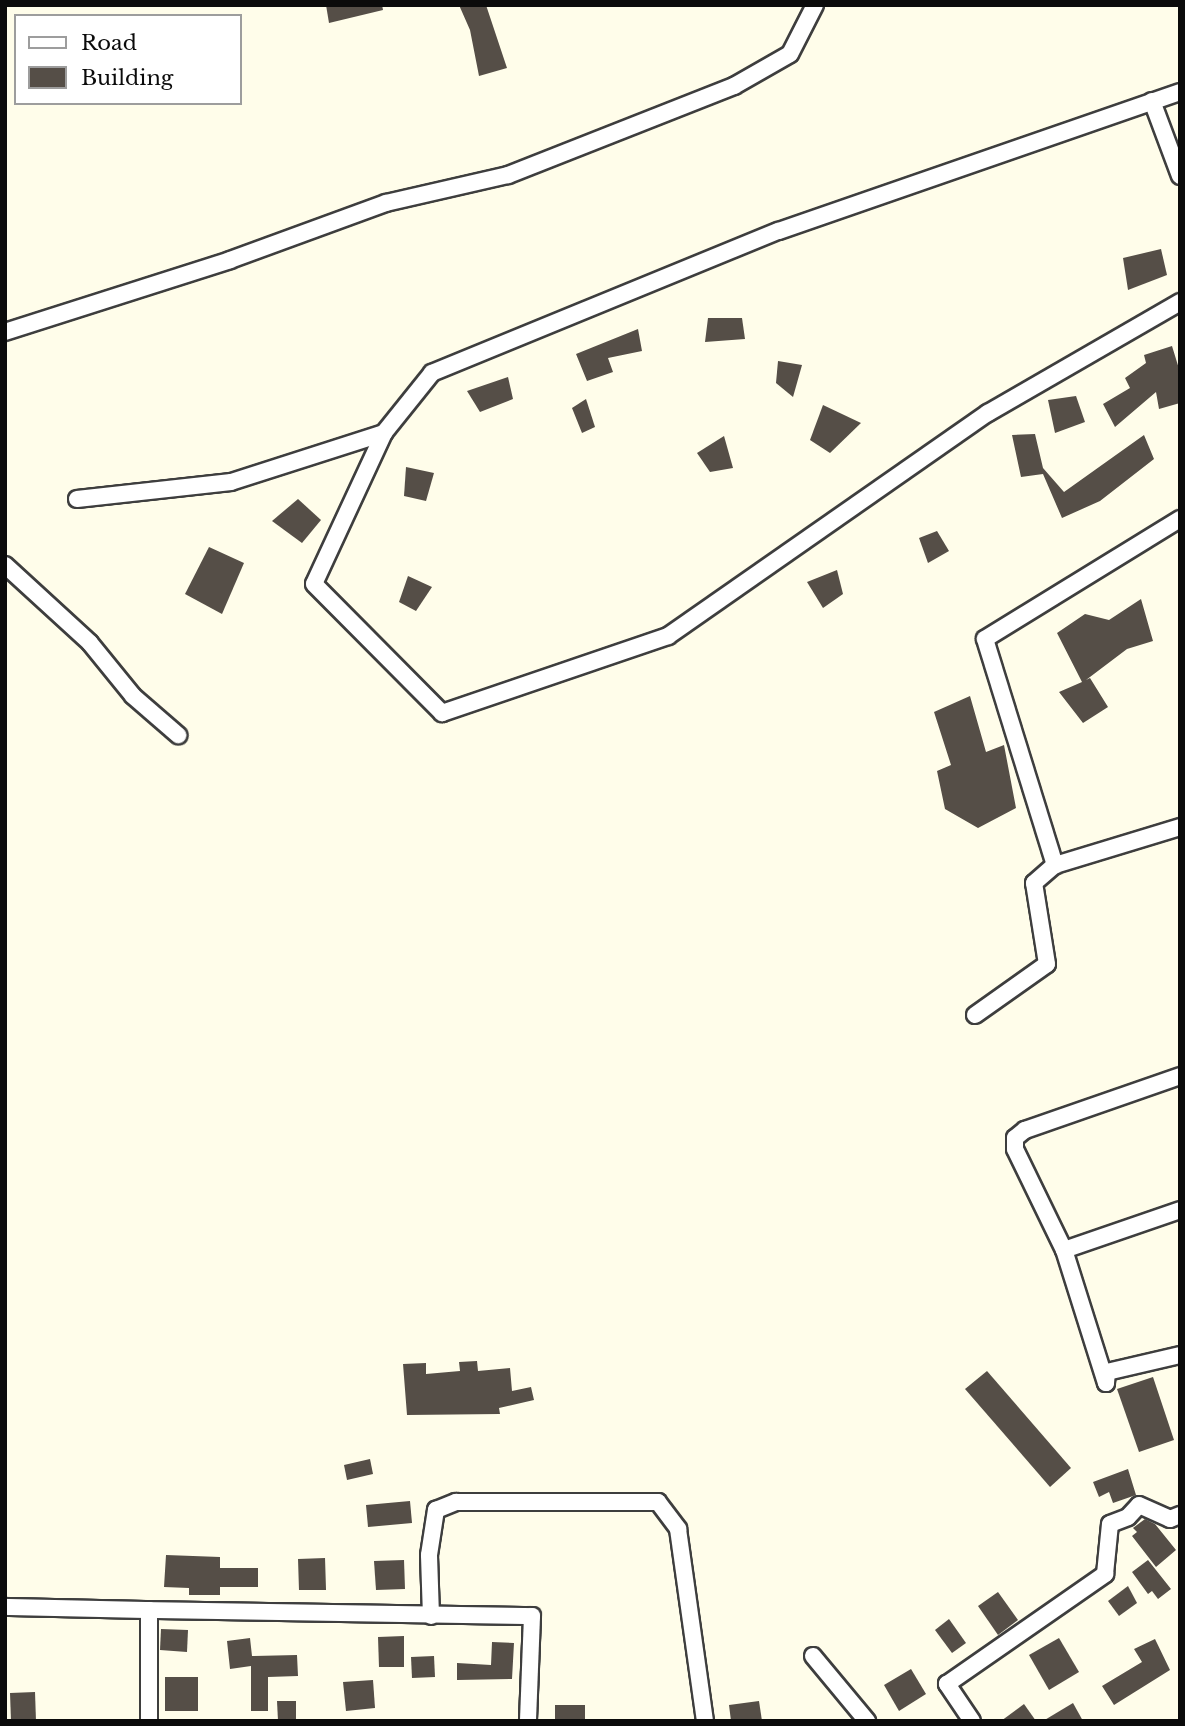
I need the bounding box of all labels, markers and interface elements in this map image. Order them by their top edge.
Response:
legend [14,14,242,105]
text: Road [81,30,137,56]
text: Building [81,65,173,91]

